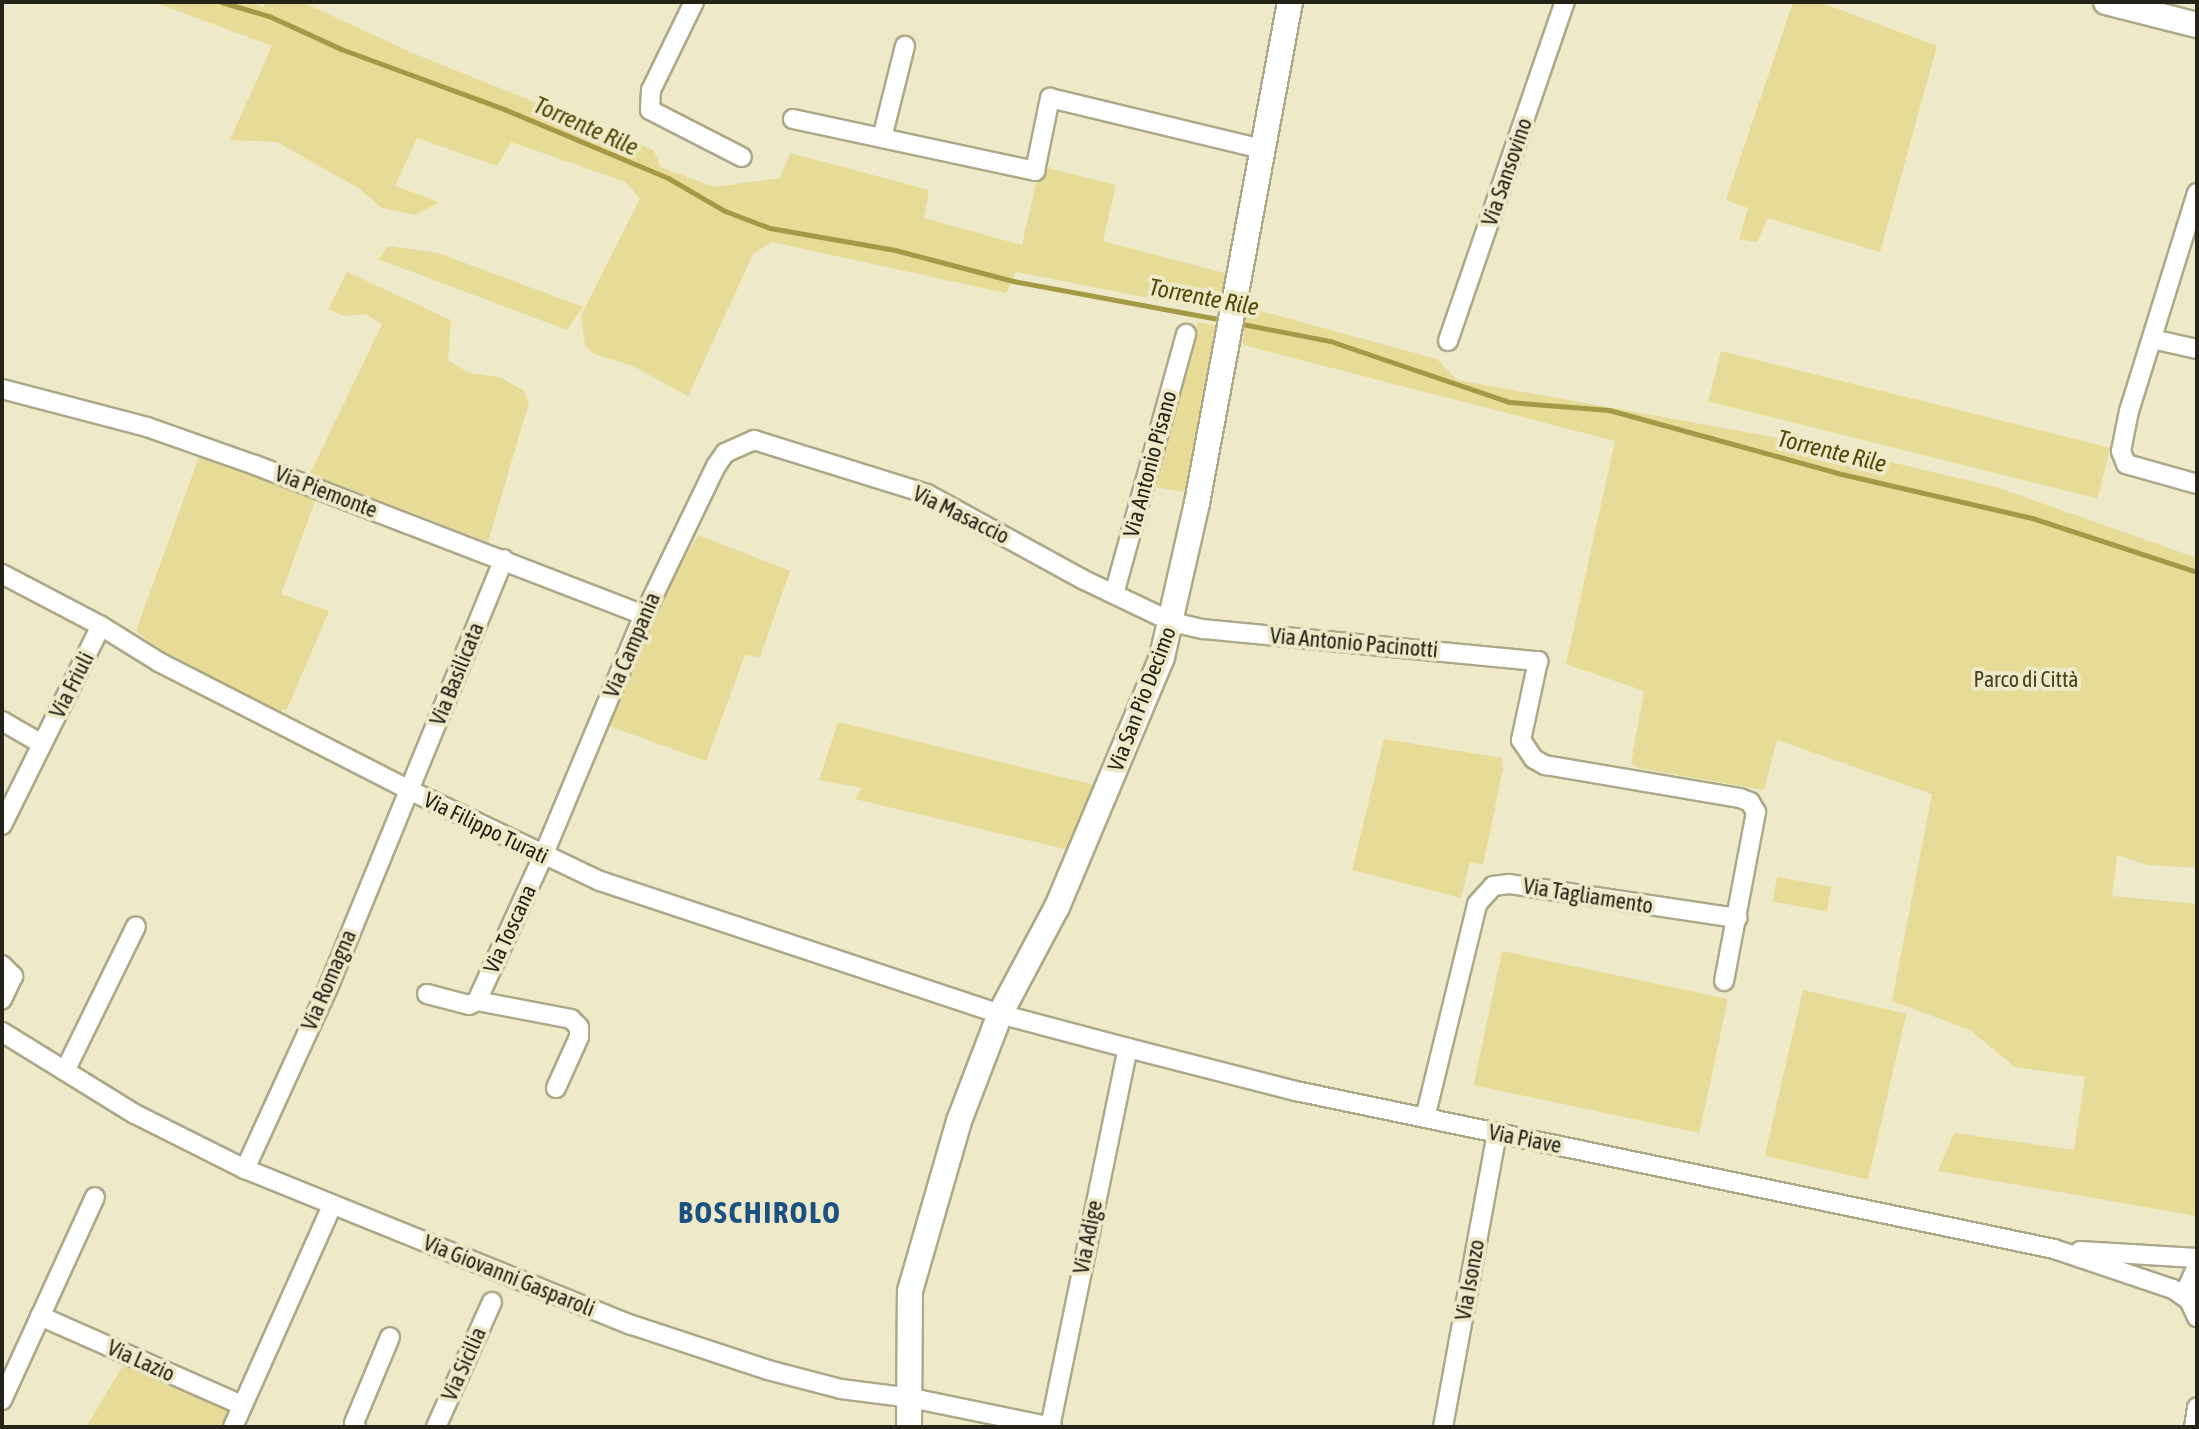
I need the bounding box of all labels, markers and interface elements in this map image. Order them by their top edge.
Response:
water label: Torrente Rile [529,90,643,162]
street label: Via Sansovino [1476,115,1538,229]
water label: Torrente Rile [1146,272,1262,322]
street label: Via Antonio Pisano [1118,388,1182,540]
water label: Torrente Rile [1774,424,1890,478]
street label: Via Piemonte [271,460,381,524]
street label: Via Masaccio [909,480,1013,550]
street label: Via Campania [598,588,666,702]
street label: Via Basilicata [424,619,490,729]
street label: Via San Pio Decimo [1102,623,1182,775]
street label: Via Antonio Pacinotti [1269,623,1439,663]
street label: Via Friuli [44,648,100,722]
park label: Parco di Città [1974,667,2078,693]
street label: Via Filippo Turati [420,787,552,869]
street label: Via Tagliamento [1521,873,1655,919]
street label: Via Toscana [478,880,542,978]
street label: Via Romagna [296,926,362,1034]
street label: Via Piave [1486,1119,1564,1159]
district label: BOSCHIROLO [678,1194,842,1230]
street label: Via Adige [1068,1198,1108,1276]
street label: Via Giovanni Gasparoli [419,1230,599,1322]
street label: Via Isonzo [1450,1238,1490,1322]
street label: Via Sicilia [436,1323,492,1405]
street label: Via Lazio [103,1334,179,1388]

